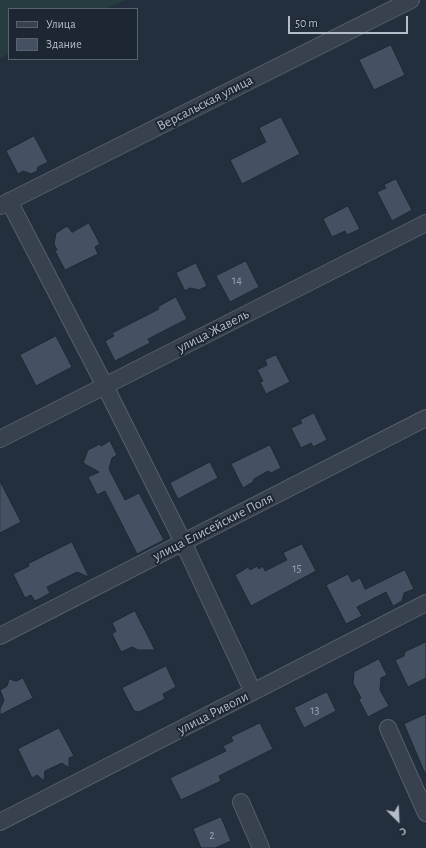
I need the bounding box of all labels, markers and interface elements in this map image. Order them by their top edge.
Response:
legend [8,8,138,60]
scale bar [290,8,410,34]
text: 50 m [295,17,318,29]
text: Улица [46,18,76,30]
text: Здание [46,38,82,50]
street label: Версальская улица [154,72,256,134]
house number: 14 [232,273,242,287]
street label: улица Жавель [174,306,252,356]
street label: улица Елисейские Поля [150,489,276,565]
house number: 15 [292,561,302,575]
street label: улица Риволи [175,688,251,738]
house number: 13 [310,703,320,717]
north arrow [378,800,418,840]
text: С [398,825,408,838]
house number: 2 [209,828,215,842]

